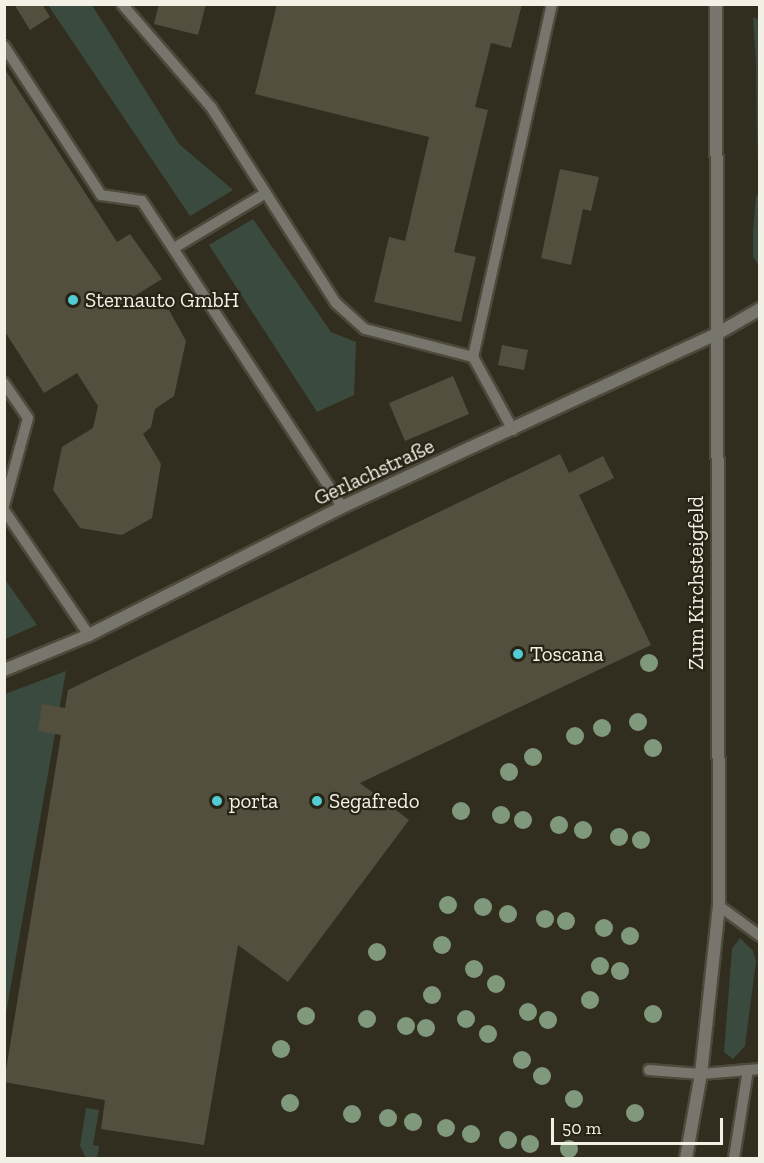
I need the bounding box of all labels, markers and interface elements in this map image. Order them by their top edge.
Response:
place label: Sternauto GmbH [85,287,239,313]
marker: Sternauto GmbH [66,293,80,307]
street label: Gerlachstraße [310,433,438,511]
street label: Zum Kirchsteigfeld [683,496,709,670]
place label: Toscana [530,641,604,667]
marker: Toscana [511,647,525,661]
place label: porta [229,788,278,814]
place label: Segafredo [329,788,419,814]
marker: porta [210,794,224,808]
marker: Segafredo [310,794,324,808]
scale bar [554,1106,726,1144]
text: 50 m [562,1117,601,1139]

